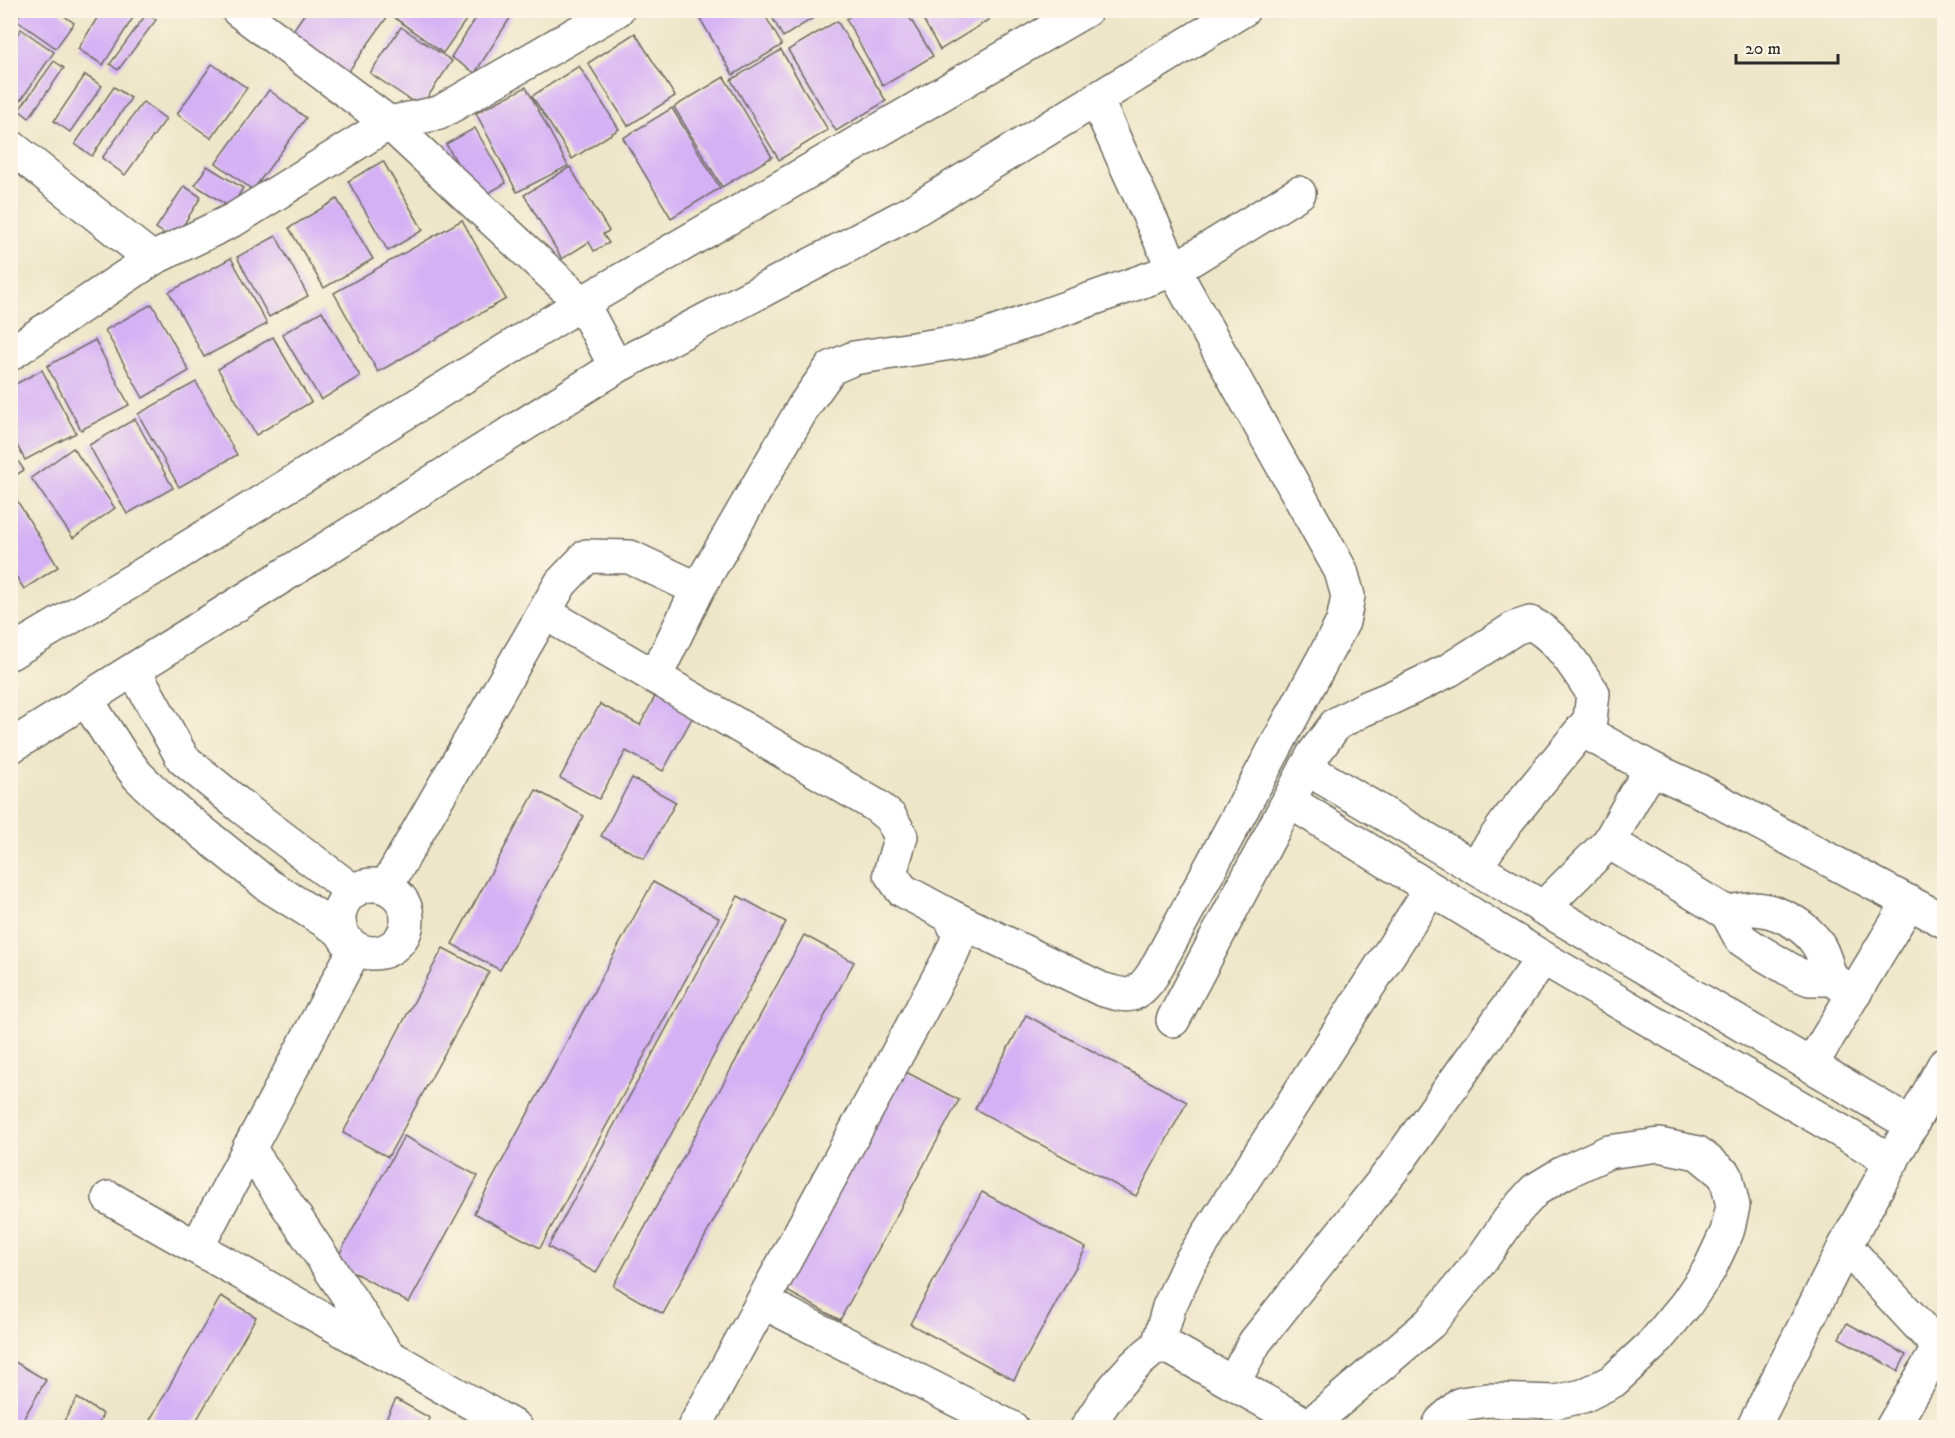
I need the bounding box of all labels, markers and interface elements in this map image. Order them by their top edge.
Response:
scale bar [1736,27,1838,65]
text: 20 m [1745,38,1781,60]

